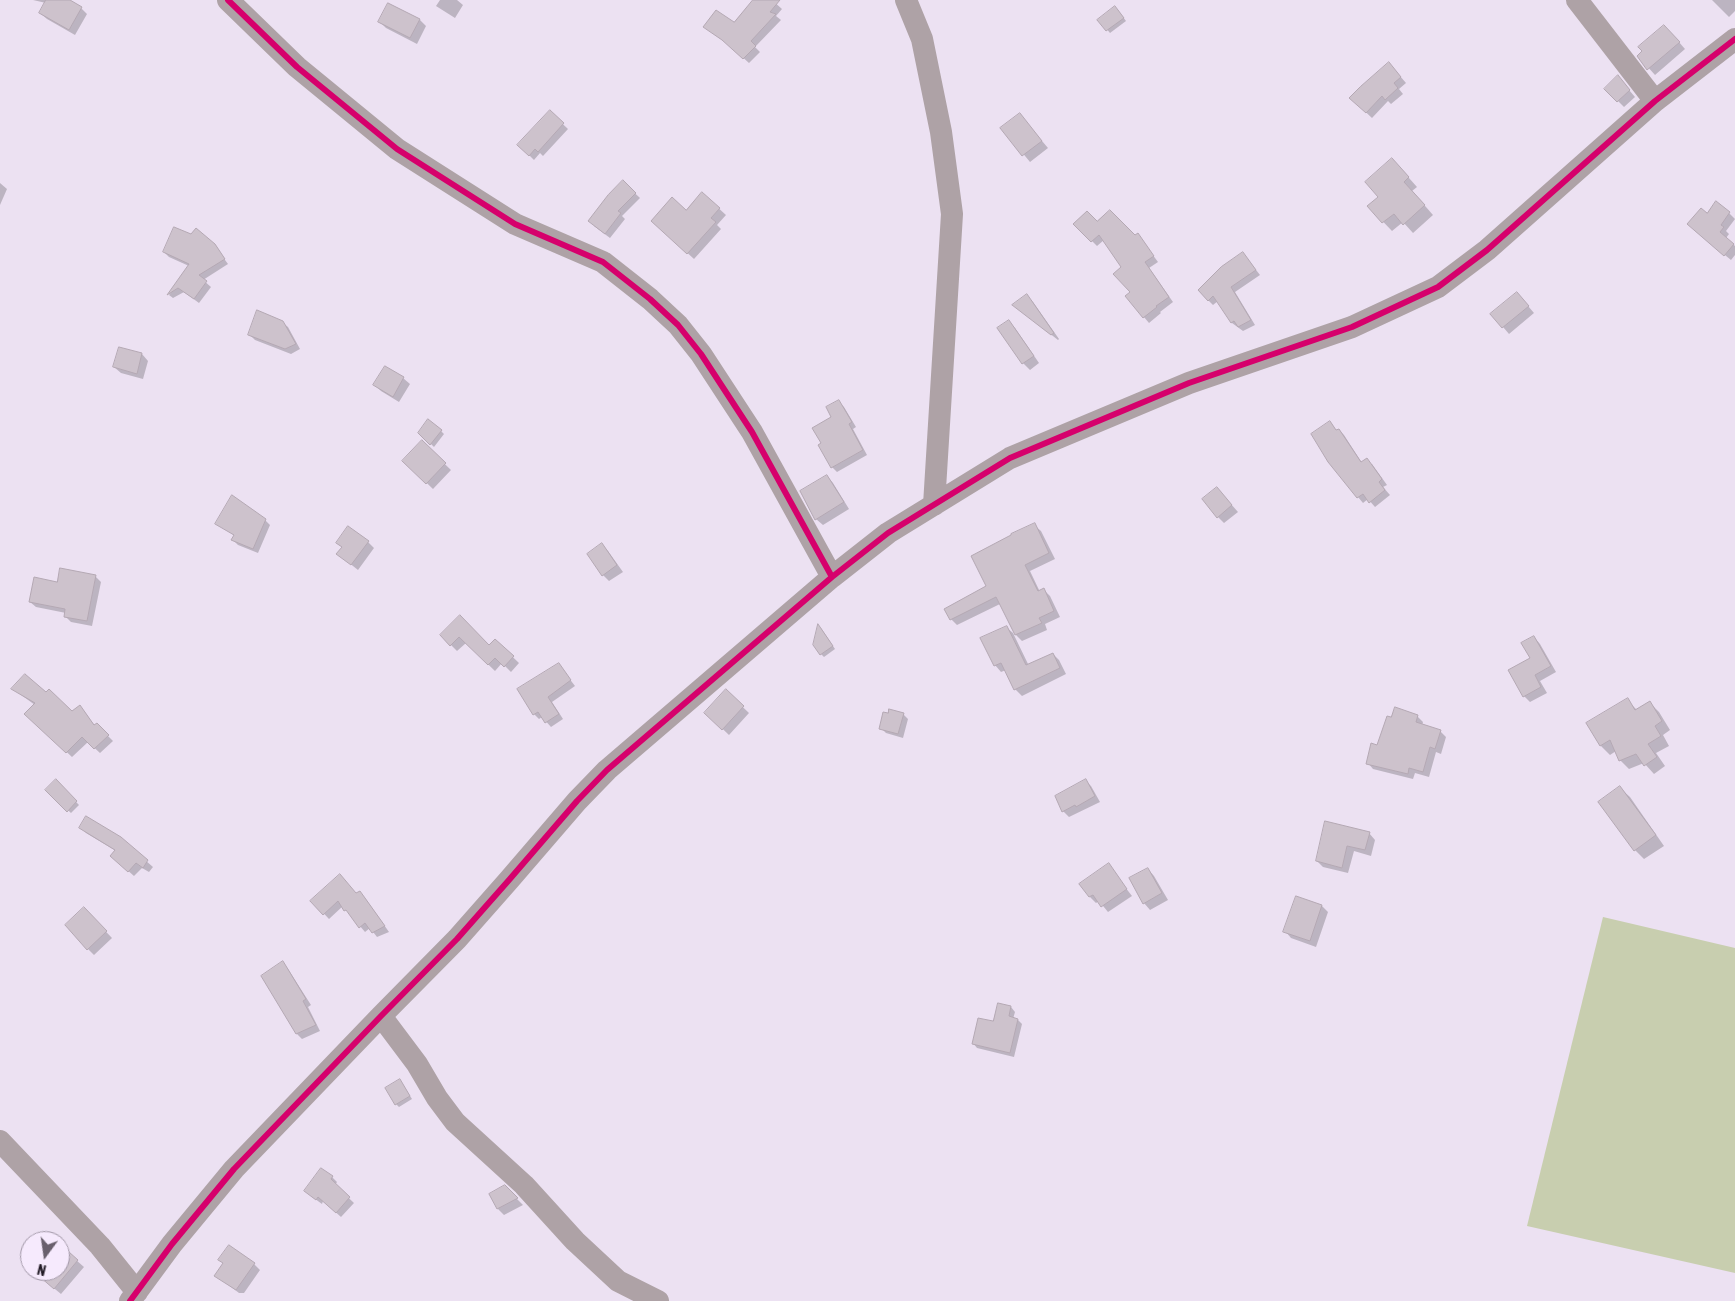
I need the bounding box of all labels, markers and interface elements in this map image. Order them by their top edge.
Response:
north arrow [20,1231,70,1281]
text: N [36,1261,48,1278]

